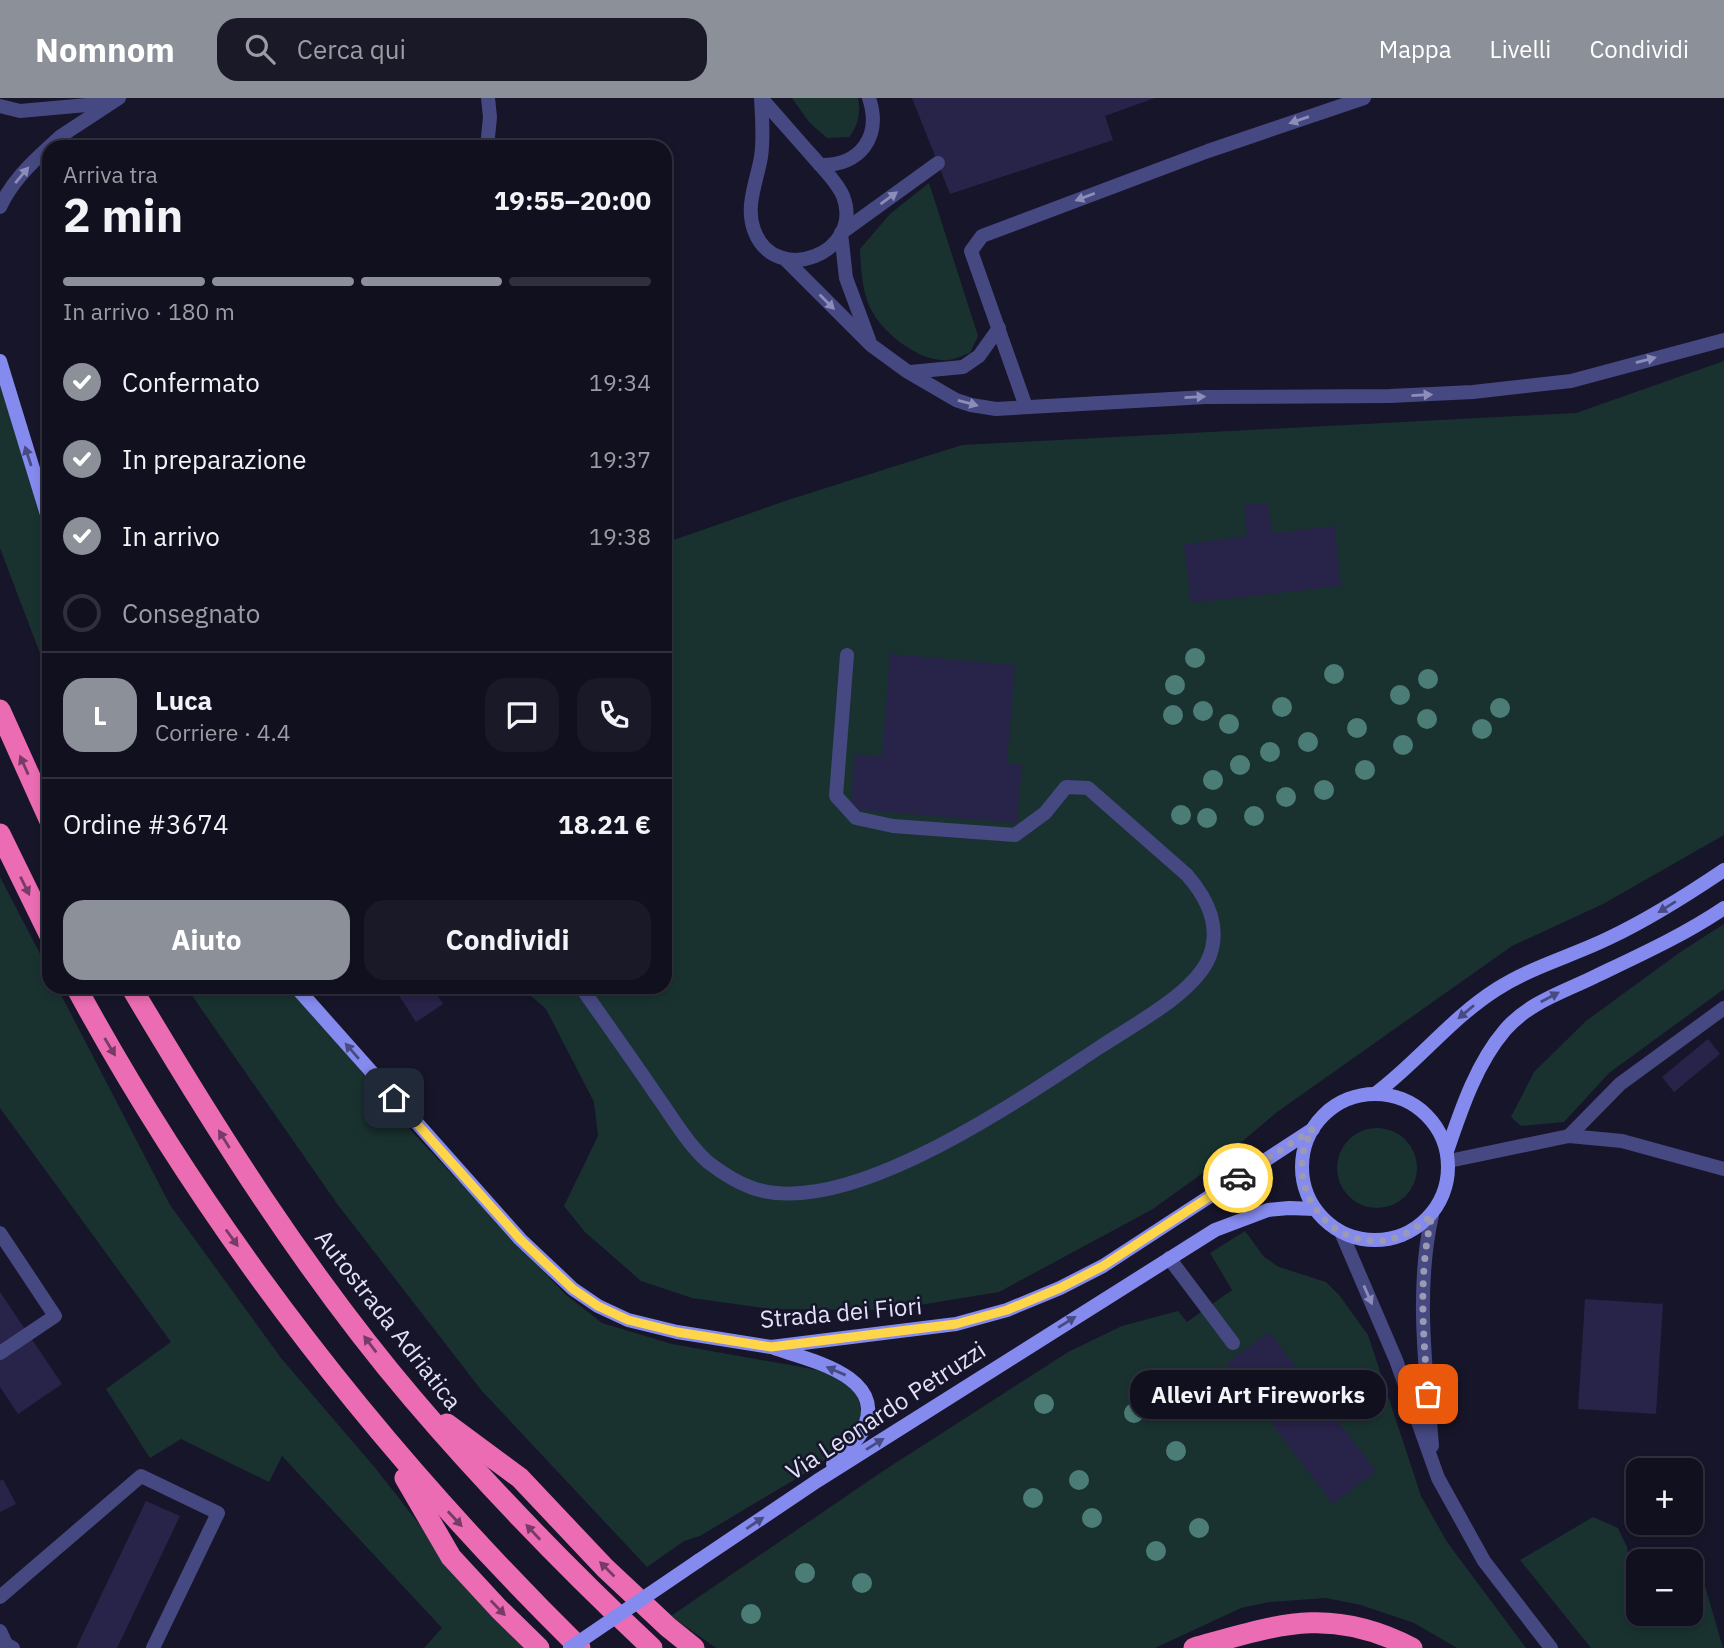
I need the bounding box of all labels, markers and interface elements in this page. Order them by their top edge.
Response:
search box [217,18,707,81]
text: Nomnom [35,28,175,71]
icon: search [241,30,279,68]
text: Cerca qui [297,32,406,66]
text: Mappa [1379,33,1452,65]
text: Livelli [1490,33,1551,65]
text: Condividi [1589,33,1689,65]
one-way arrow [1288,115,1309,126]
text: Arriva tra [63,159,158,189]
one-way arrow [14,166,29,184]
text: 19:55–20:00 [494,183,651,217]
text: 2 min [63,185,183,245]
one-way arrow [880,192,898,206]
one-way arrow [1074,192,1095,203]
one-way arrow [819,293,835,310]
text: In arrivo · 180 m [63,296,235,326]
one-way arrow [1636,355,1657,365]
icon: check [63,363,101,401]
text: Confermato [122,365,260,399]
text: 19:34 [589,367,651,397]
one-way arrow [1411,389,1433,400]
one-way arrow [1184,392,1206,403]
one-way arrow [958,399,979,409]
icon: check [63,440,101,478]
text: In preparazione [122,442,307,476]
text: 19:37 [589,444,651,474]
one-way arrow [22,445,33,466]
icon: check [63,517,101,555]
text: In arrivo [122,519,220,553]
text: 19:38 [589,521,651,551]
text: Consegnato [122,596,260,630]
button: chat [485,678,559,752]
button: phone [577,678,651,752]
text: Luca [155,683,212,717]
text: L [93,698,107,732]
text: Corriere · 4.4 [155,717,291,747]
one-way arrow [19,755,30,775]
text: Ordine #3674 [63,807,229,841]
text: 18.21 € [558,807,651,841]
one-way arrow [20,876,31,896]
button: Aiuto [63,900,350,980]
button: Condividi [364,900,651,980]
one-way arrow [1657,900,1676,913]
one-way arrow [1540,992,1560,1004]
one-way arrow [1457,1004,1474,1019]
one-way arrow [103,1037,116,1056]
one-way arrow [344,1042,360,1060]
pin [364,1068,424,1128]
icon: home [375,1079,413,1117]
one-way arrow [217,1130,230,1149]
courier [1203,1143,1273,1213]
icon: car [1219,1159,1257,1197]
street label: Autostrada Adriatica [308,1222,470,1416]
one-way arrow [225,1229,239,1247]
one-way arrow [1363,1284,1374,1305]
street label: Strada dei Fiori [758,1289,923,1335]
one-way arrow [1058,1316,1077,1329]
street label: Via Leonardo Petruzzi [779,1334,991,1487]
one-way arrow [363,1335,377,1354]
pin [1398,1364,1458,1424]
one-way arrow [826,1365,847,1376]
callout: Allevi Art Fireworks [1130,1370,1386,1418]
icon: bag [1409,1375,1447,1413]
text: Allevi Art Fireworks [1151,1379,1365,1409]
one-way arrow [866,1437,884,1451]
map controls [1626,1458,1703,1626]
button: + [1626,1458,1703,1535]
one-way arrow [447,1510,463,1527]
one-way arrow [745,1517,764,1530]
one-way arrow [526,1524,542,1541]
button: − [1626,1549,1703,1626]
one-way arrow [599,1562,616,1578]
one-way arrow [490,1599,506,1616]

